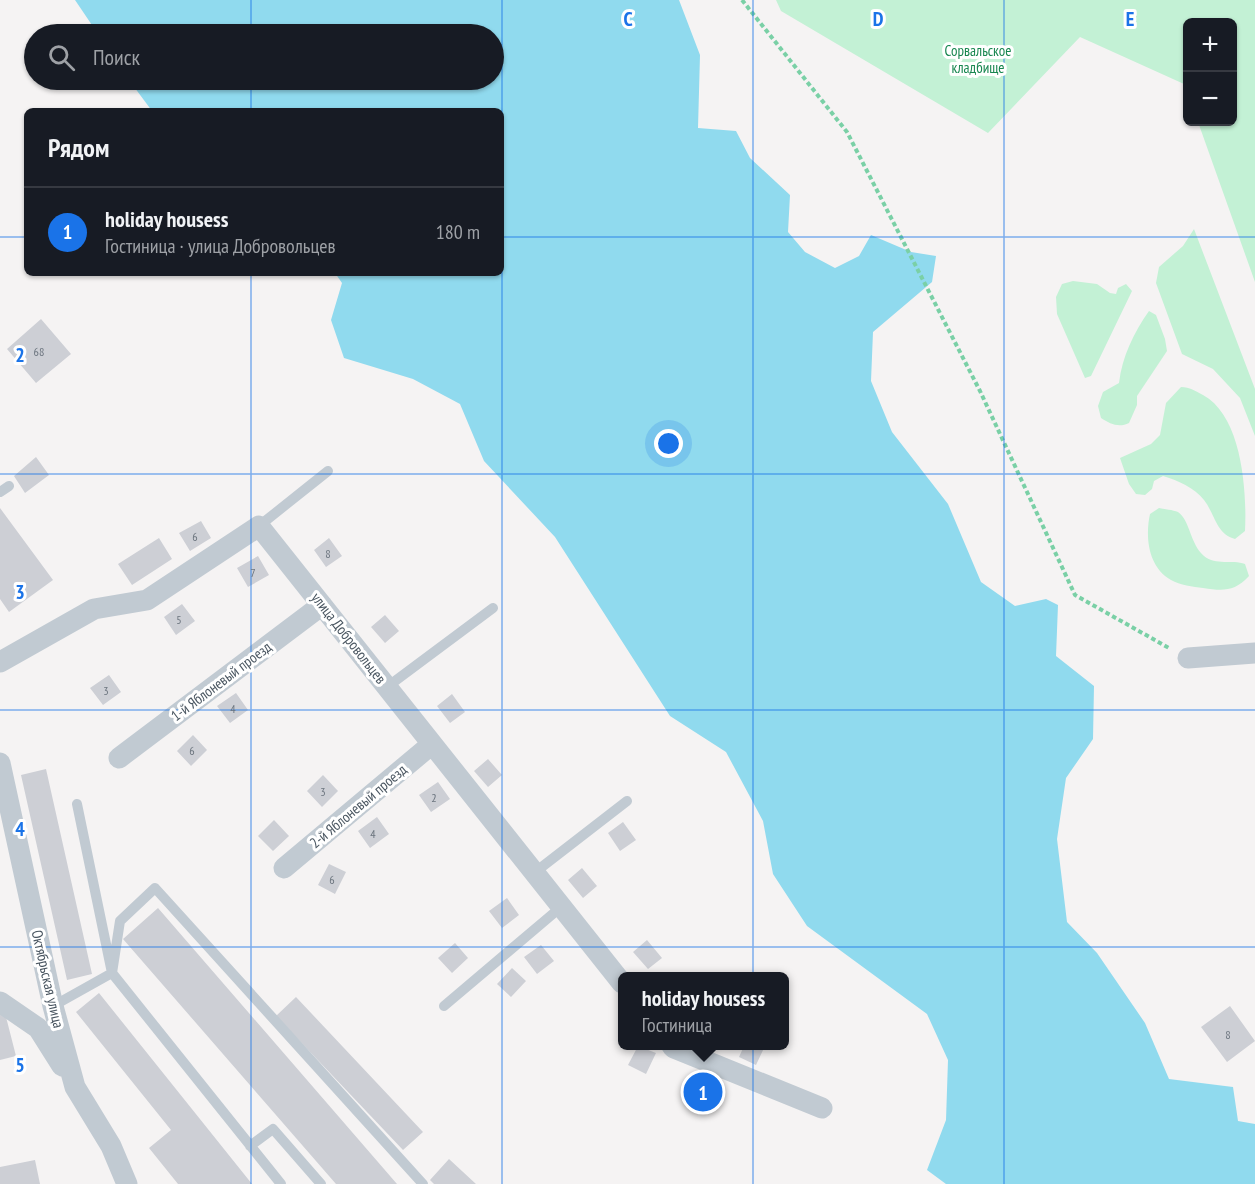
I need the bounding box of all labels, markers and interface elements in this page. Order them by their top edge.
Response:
text: C [623,6,633,32]
text: D [873,6,884,32]
text: E [1126,6,1134,32]
map controls [1183,18,1237,126]
button: + [1183,18,1237,72]
search box [24,24,504,90]
icon: search [45,41,78,74]
park label: Сорвальское кладбище [945,41,1011,77]
text: Поиск [93,43,140,71]
button: − [1183,72,1237,126]
text: Рядом [48,131,109,164]
text: holiday housess [105,205,229,233]
text: 1 [63,219,72,245]
text: 180 m [436,219,480,245]
text: Гостиница · улица Добровольцев [105,233,336,259]
text: 2 [15,342,25,368]
house number: 68 [34,344,44,359]
your location [654,429,683,458]
house number: 6 [192,529,198,544]
house number: 8 [325,546,331,561]
house number: 7 [250,565,256,580]
text: 3 [15,579,25,605]
street label: улица Добровольцев [307,589,391,687]
house number: 5 [176,612,182,627]
street label: 1-й Яблоневый проезд [167,637,275,725]
house number: 3 [103,683,109,698]
house number: 4 [230,701,236,716]
house number: 6 [189,743,195,758]
street label: 2-й Яблоневый проезд [306,760,411,852]
house number: 3 [320,784,326,799]
house number: 2 [431,790,437,805]
text: 4 [15,816,25,842]
house number: 4 [370,826,376,841]
house number: 6 [329,872,335,887]
street label: Октябрьская улица [27,928,69,1030]
popup [618,972,789,1050]
text: holiday housess [642,984,765,1012]
text: Гостиница [642,1012,712,1038]
house number: 8 [1225,1027,1231,1042]
text: 5 [15,1052,25,1078]
pin: 1 [684,1070,722,1114]

